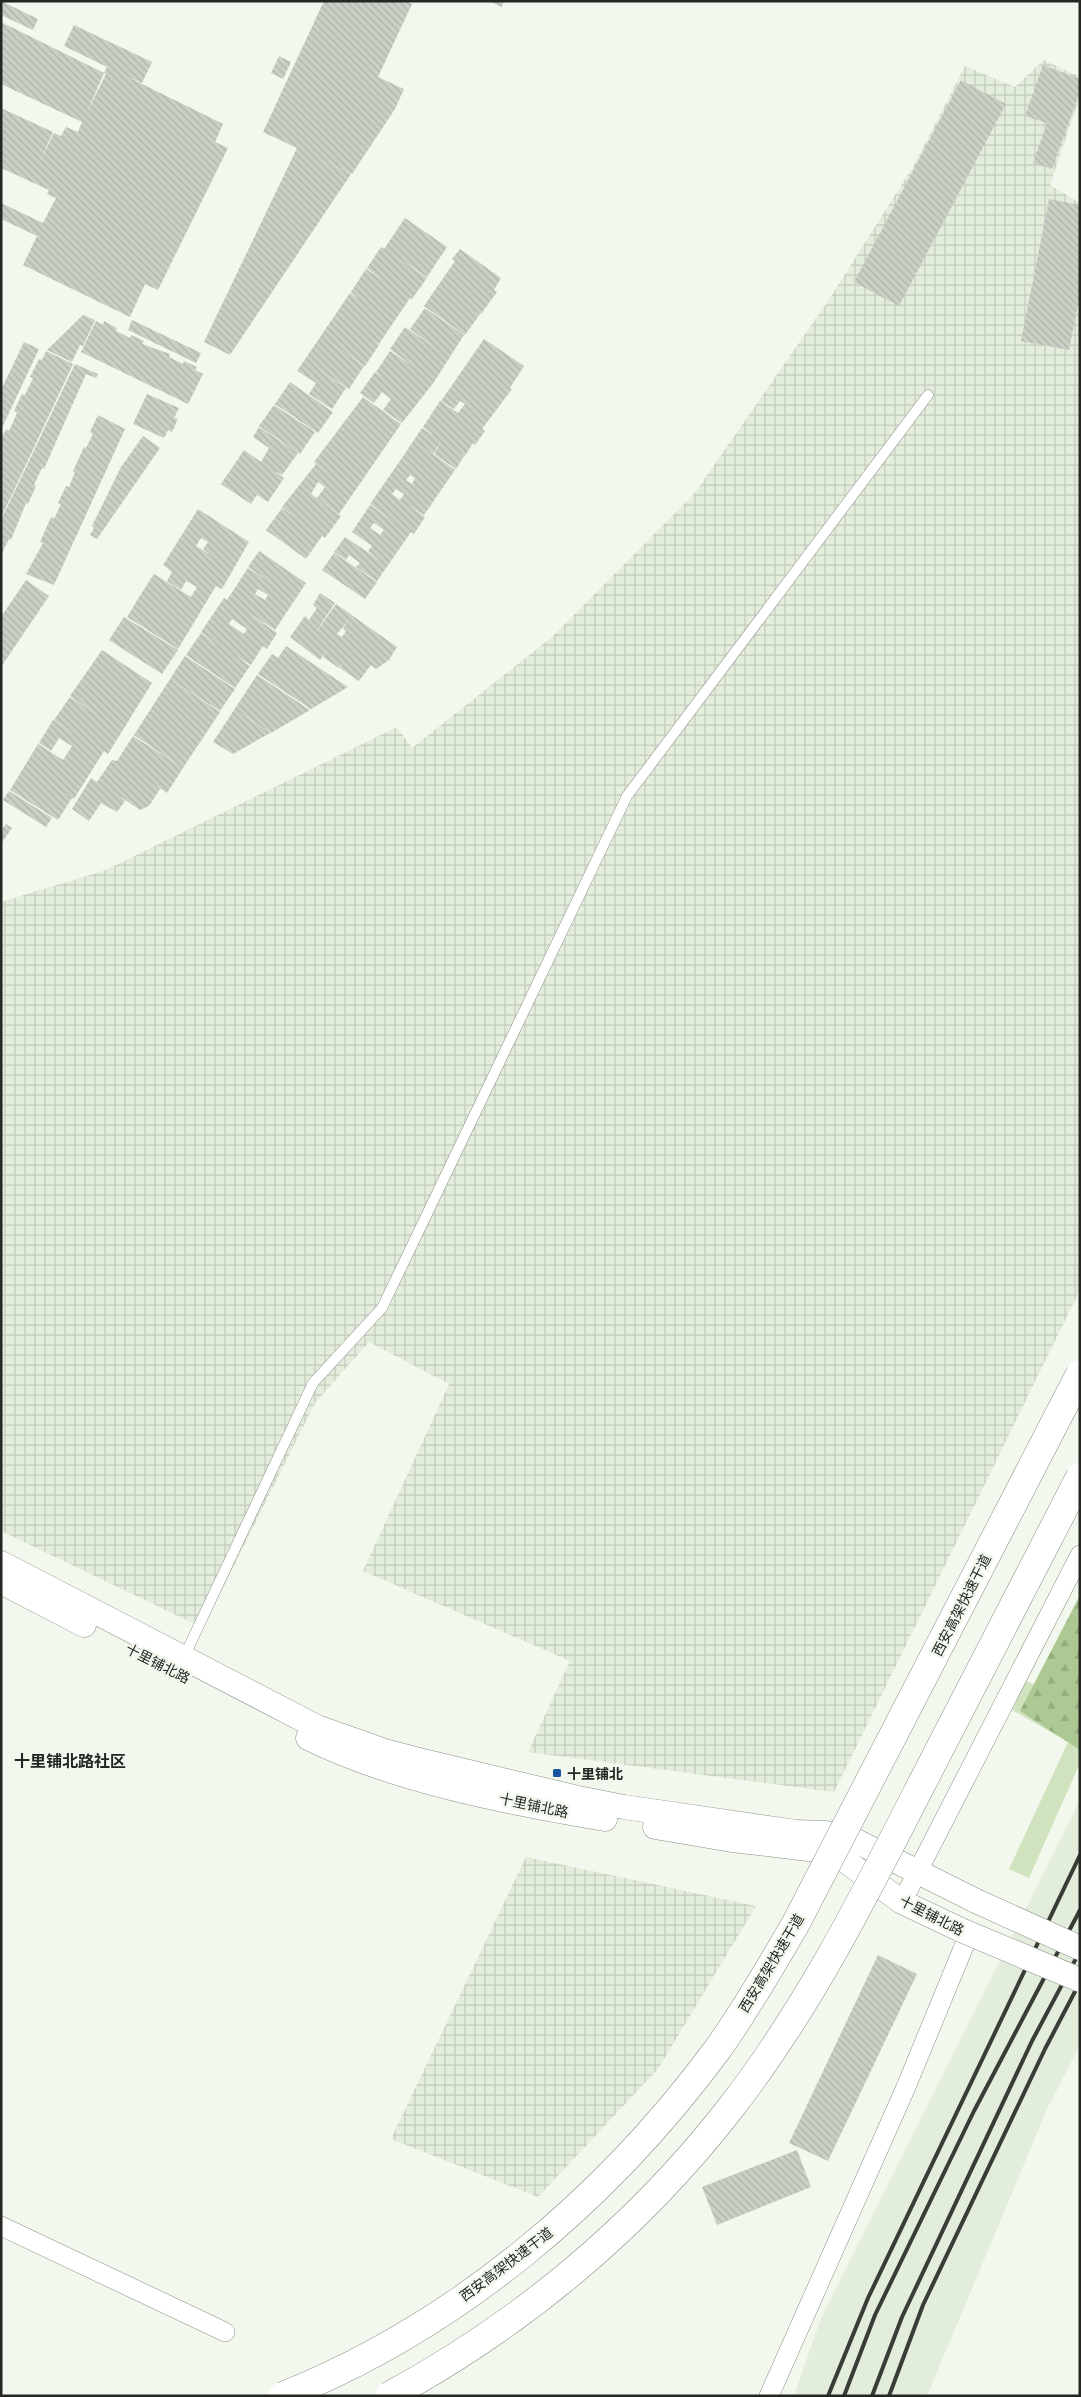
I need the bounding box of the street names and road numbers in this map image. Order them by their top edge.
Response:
street label: 西安高架快速干道 [926,1550,996,1660]
street label: 十里铺北路 [122,1638,194,1688]
street label: 十里铺北路 [498,1787,570,1823]
street label: 十里铺北路 [896,1890,968,1940]
street label: 西安高架快速干道 [733,1910,809,2016]
street label: 西安高架快速干道 [455,2222,557,2306]

